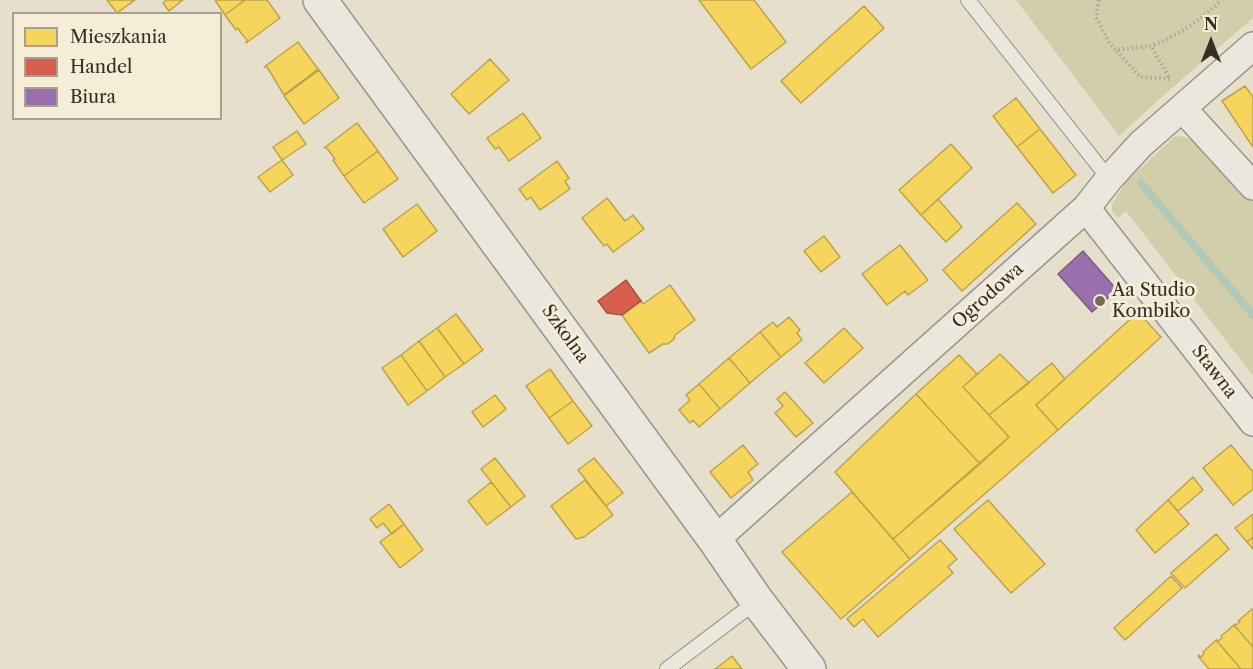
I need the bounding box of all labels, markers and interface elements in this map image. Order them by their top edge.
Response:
legend [12,12,222,120]
north arrow [1181,12,1241,72]
text: N [1204,14,1218,34]
text: Mieszkania [70,26,167,48]
text: Handel [70,56,132,78]
text: Biura [70,86,116,108]
street label: Ogrodowa [948,258,1028,334]
place label: Aa Studio Kombiko [1112,280,1195,322]
marker: Aa Studio Kombiko [1093,294,1107,308]
street label: Szkolna [537,301,593,367]
street label: Stawna [1186,341,1242,403]

